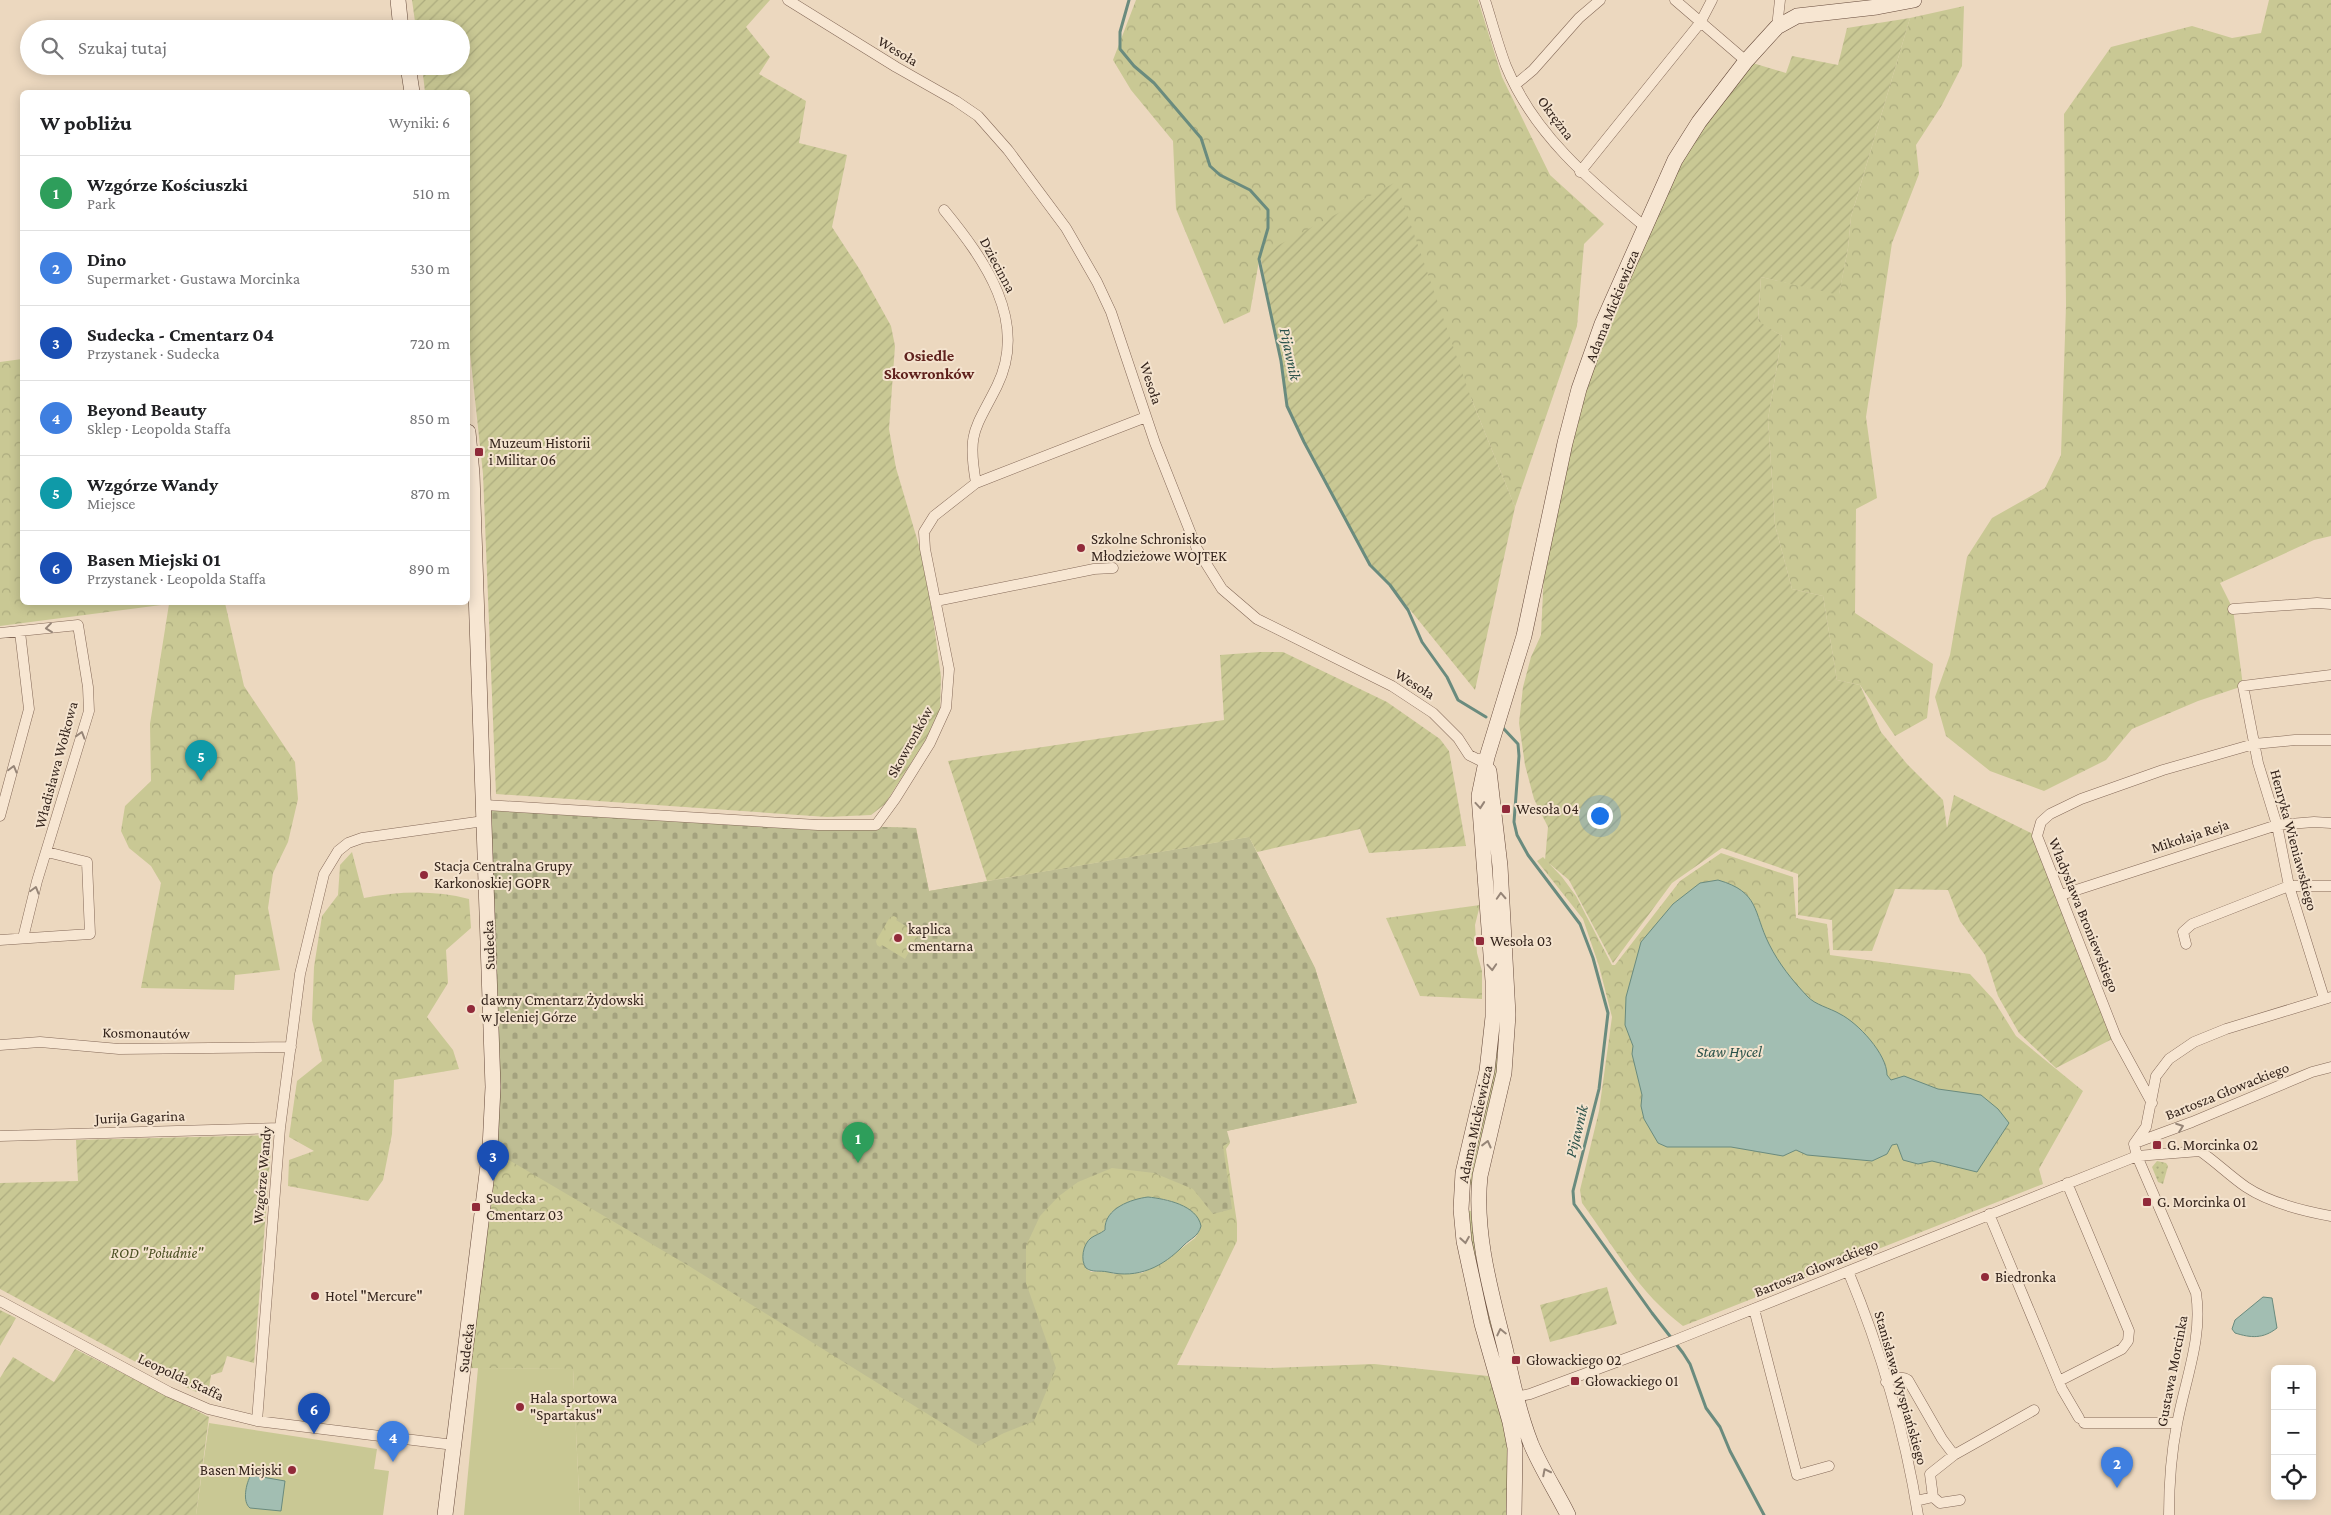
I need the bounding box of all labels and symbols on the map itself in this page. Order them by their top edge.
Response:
street label: Wesoła [875,33,921,69]
street label: Okrężna [1534,93,1578,143]
street label: Dziecinna [977,235,1019,295]
street label: Adama Mickiewicza [1582,247,1642,365]
water label: Pijawnik [1276,326,1305,383]
district label: Osiedle Skowronków [884,347,975,382]
street label: Wesoła [1137,360,1165,406]
place label: Muzeum Historii i Militar 06 [489,435,590,468]
marker: Muzeum Historii i Militar 06 [473,446,485,458]
place label: Szkolne Schronisko Młodzieżowe WOJTEK [1091,531,1227,565]
marker: Szkolne Schronisko Młodzieżowe WOJTEK [1075,542,1087,554]
one-way arrow [45,622,53,633]
street label: Wesoła [1392,666,1438,702]
street label: Władisława Wołkowa [31,700,81,830]
street label: Skowronków [884,703,937,780]
one-way arrow [76,731,86,739]
pin: 5 [185,740,217,781]
one-way arrow [7,765,18,774]
street label: Henryka Wieniawskiego [2266,768,2321,913]
place label: Wesoła 04 [1516,801,1579,817]
one-way arrow [1474,802,1485,810]
marker: Wesoła 04 [1500,803,1512,815]
your location [1587,803,1613,829]
street label: Mikołaja Reja [2149,816,2231,857]
street label: Władysława Broniewskiego [2045,835,2122,995]
place label: Stacja Centralna Grupy Karkonoskiej GOPR [434,858,572,892]
marker: Stacja Centralna Grupy Karkonoskiej GOPR [418,869,430,881]
one-way arrow [29,887,39,895]
one-way arrow [1496,892,1506,900]
street label: Sudecka [480,920,498,970]
place label: kaplica cmentarna [908,921,973,954]
marker: kaplica cmentarna [892,932,904,944]
place label: Wesoła 03 [1490,933,1552,949]
marker: Wesoła 03 [1474,935,1486,947]
one-way arrow [1486,964,1497,972]
place label: dawny Cmentarz Żydowski w Jeleniej Górze [481,992,644,1026]
marker: dawny Cmentarz Żydowski w Jeleniej Górze [465,1003,477,1015]
street label: Kosmonautów [102,1024,191,1042]
water label: Staw Hycel [1696,1043,1763,1061]
street label: Bartosza Głowackiego [2163,1059,2292,1124]
street label: Adama Mickiewicza [1455,1064,1495,1184]
water label: Pijawnik [1562,1102,1592,1159]
street label: Jurija Gagarina [93,1107,185,1128]
pin: 1 [842,1122,874,1163]
one-way arrow [2175,1123,2183,1133]
street label: Wzgórze Wandy [250,1125,275,1225]
place label: G. Morcinka 02 [2167,1137,2258,1153]
marker: G. Morcinka 02 [2151,1139,2163,1151]
pin: 3 [477,1140,509,1181]
one-way arrow [1482,1140,1492,1148]
place label: Sudecka - Cmentarz 03 [486,1190,563,1223]
place label: G. Morcinka 01 [2157,1194,2246,1210]
marker: G. Morcinka 01 [2141,1196,2153,1208]
marker: Sudecka - Cmentarz 03 [470,1201,482,1213]
one-way arrow [1459,1236,1469,1245]
street label: Bartosza Głowackiego [1752,1236,1881,1301]
park label: ROD "Południe" [111,1245,204,1261]
place label: Biedronka [1995,1269,2056,1285]
marker: Biedronka [1979,1271,1991,1283]
place label: Hotel "Mercure" [325,1288,423,1304]
marker: Hotel "Mercure" [309,1290,321,1302]
street label: Stanisława Wyspiańskiego [1870,1309,1931,1467]
street label: Gustawa Morcinka [2153,1314,2191,1428]
street label: Sudecka [455,1322,477,1374]
one-way arrow [1496,1328,1507,1337]
street label: Leopolda Staffa [135,1350,227,1405]
place label: Głowackiego 02 [1526,1352,1621,1369]
marker: Głowackiego 02 [1510,1354,1522,1366]
place label: Głowackiego 01 [1585,1373,1678,1390]
marker: Głowackiego 01 [1569,1375,1581,1387]
place label: Hala sportowa "Spartakus" [530,1390,617,1424]
pin: 6 [298,1393,330,1434]
marker: Hala sportowa "Spartakus" [514,1401,526,1413]
pin: 4 [377,1421,409,1462]
pin: 2 [2101,1447,2133,1488]
place label: Basen Miejski [200,1462,282,1479]
marker: Basen Miejski [286,1464,298,1476]
one-way arrow [1542,1468,1552,1477]

